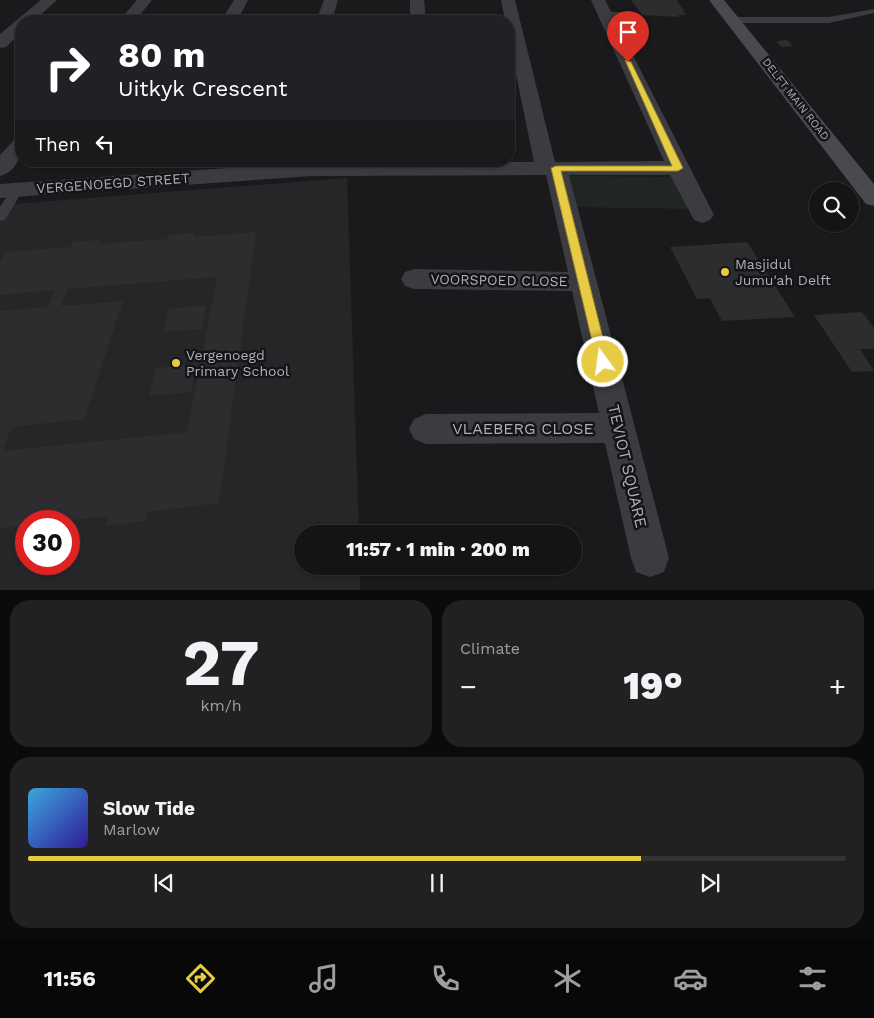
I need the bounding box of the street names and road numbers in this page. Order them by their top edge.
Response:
street label: DELFT MAIN ROAD [760,56,832,143]
street label: VERGENOEGD STREET [36,170,191,196]
street label: VOORSPOED CLOSE [430,271,568,289]
street label: TEVIOT SQUARE [604,403,651,530]
street label: VLAEBERG CLOSE [452,419,594,438]

